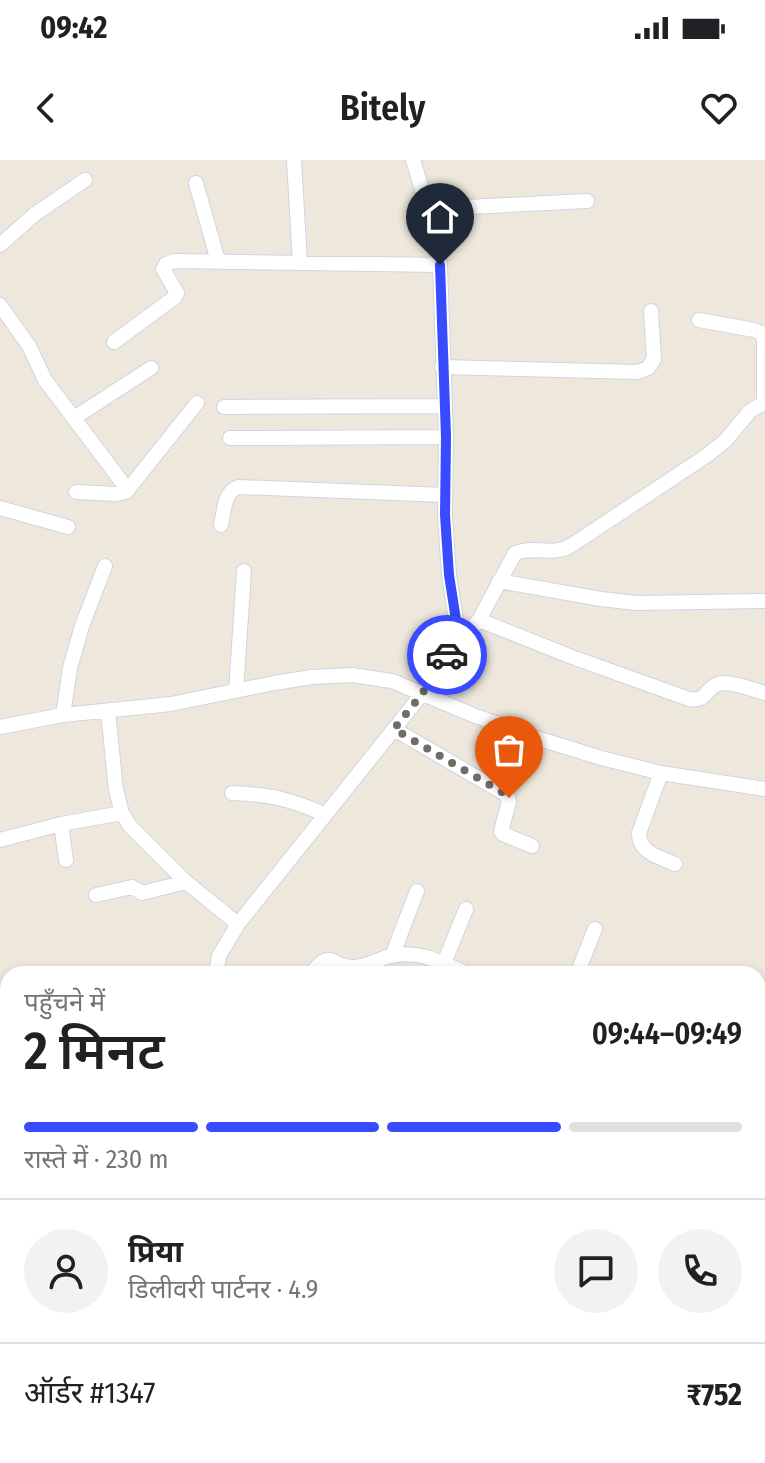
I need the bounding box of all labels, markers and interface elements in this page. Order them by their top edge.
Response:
text: 09:42 [40,10,107,46]
icon: back [24,86,68,130]
text: Bitely [340,86,425,130]
icon: heart [697,86,741,130]
pin [406,183,474,265]
icon: home [418,195,462,239]
courier [407,615,487,695]
icon: car [425,633,469,677]
pin [475,716,543,798]
icon: bag [487,728,531,772]
text: पहुँचने में [24,987,105,1018]
text: 09:44–09:49 [592,1016,742,1052]
text: 2 मिनट [24,1020,165,1083]
text: रास्ते में · 230 m [24,1144,168,1175]
button: person [24,1229,108,1313]
button: chat [554,1229,638,1313]
button: phone [658,1229,742,1313]
text: प्रिया [128,1234,183,1270]
text: डिलीवरी पार्टनर · 4.9 [128,1274,318,1305]
text: ऑर्डर #1347 [24,1375,155,1411]
text: ₹752 [687,1377,742,1413]

